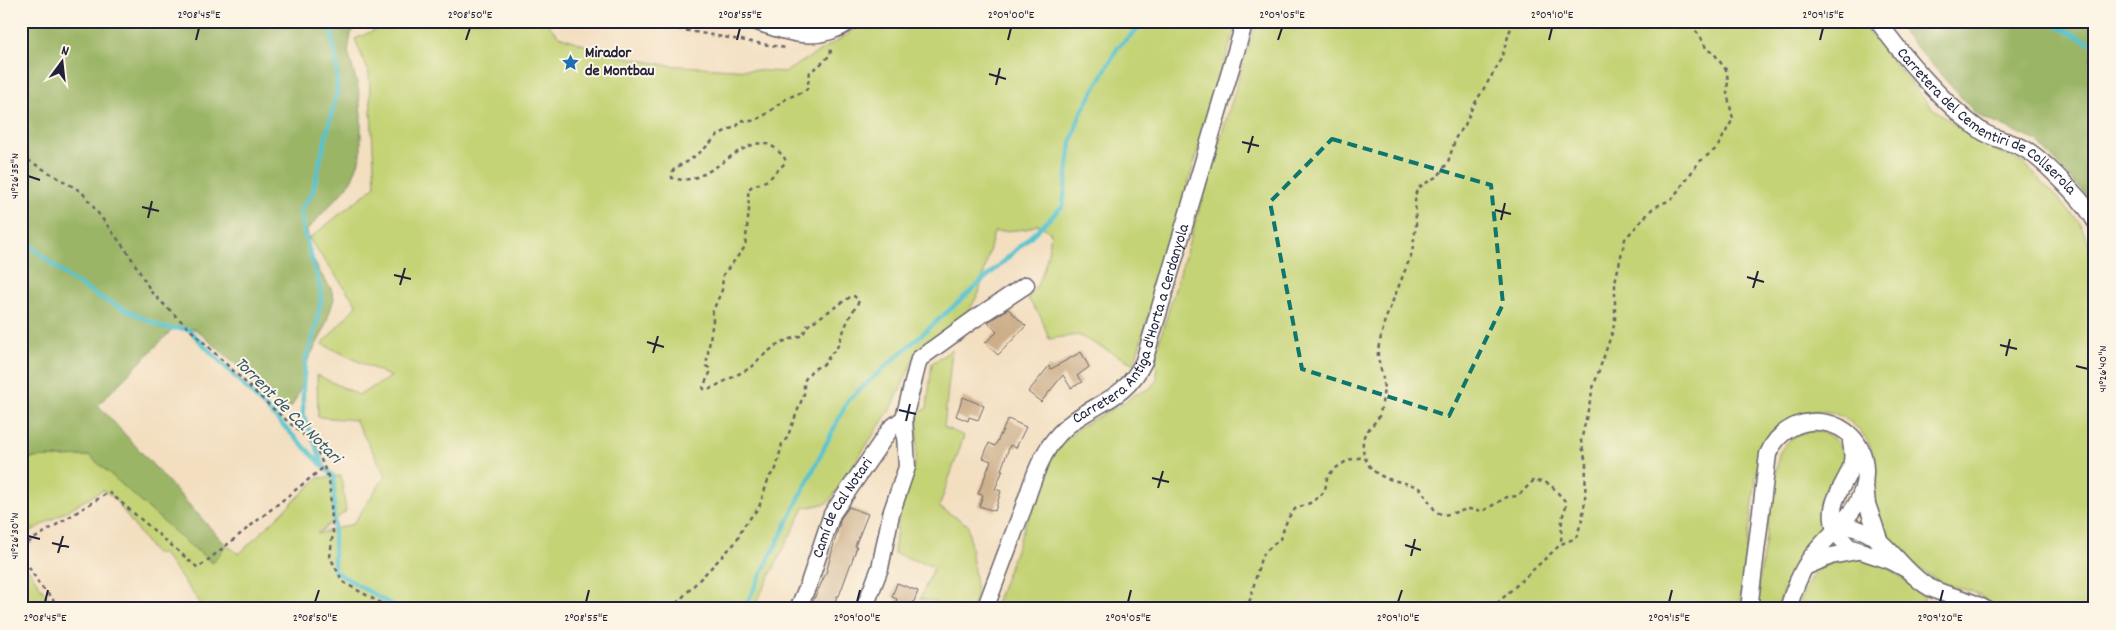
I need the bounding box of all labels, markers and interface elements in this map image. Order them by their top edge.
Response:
text: 2°08'45"E [177,7,221,24]
text: 2°08'50"E [448,7,493,24]
text: 2°08'55"E [718,7,762,24]
text: 2°09'00"E [988,7,1035,24]
text: 2°09'05"E [1259,7,1305,24]
text: 2°09'10"E [1531,7,1574,24]
text: 2°09'15"E [1802,7,1844,24]
north arrow [38,38,88,88]
text: N [59,41,71,62]
place label: Mirador de Montbau [585,42,654,83]
street label: Carretera del Cementiri de Collserola [1891,43,2082,201]
place icon: Mirador de Montbau [561,52,581,72]
text: 41°26'35"N [7,153,24,199]
street label: Carretera Antiga d'Horta a Cerdanyola [1067,221,1196,430]
text: 41°26'40"N [2095,346,2112,392]
water label: Torrent de Cal Notari [228,352,348,472]
street label: Camí de Cal Notari [807,453,879,561]
text: 41°26'30"N [7,512,24,560]
text: 2°08'45"E [23,610,67,627]
text: 2°08'50"E [293,610,338,627]
text: 2°08'55"E [564,610,608,627]
text: 2°09'00"E [834,610,881,627]
text: 2°09'05"E [1105,610,1151,627]
text: 2°09'10"E [1377,610,1420,627]
text: 2°09'15"E [1648,610,1690,627]
text: 2°09'20"E [1917,610,1963,627]

